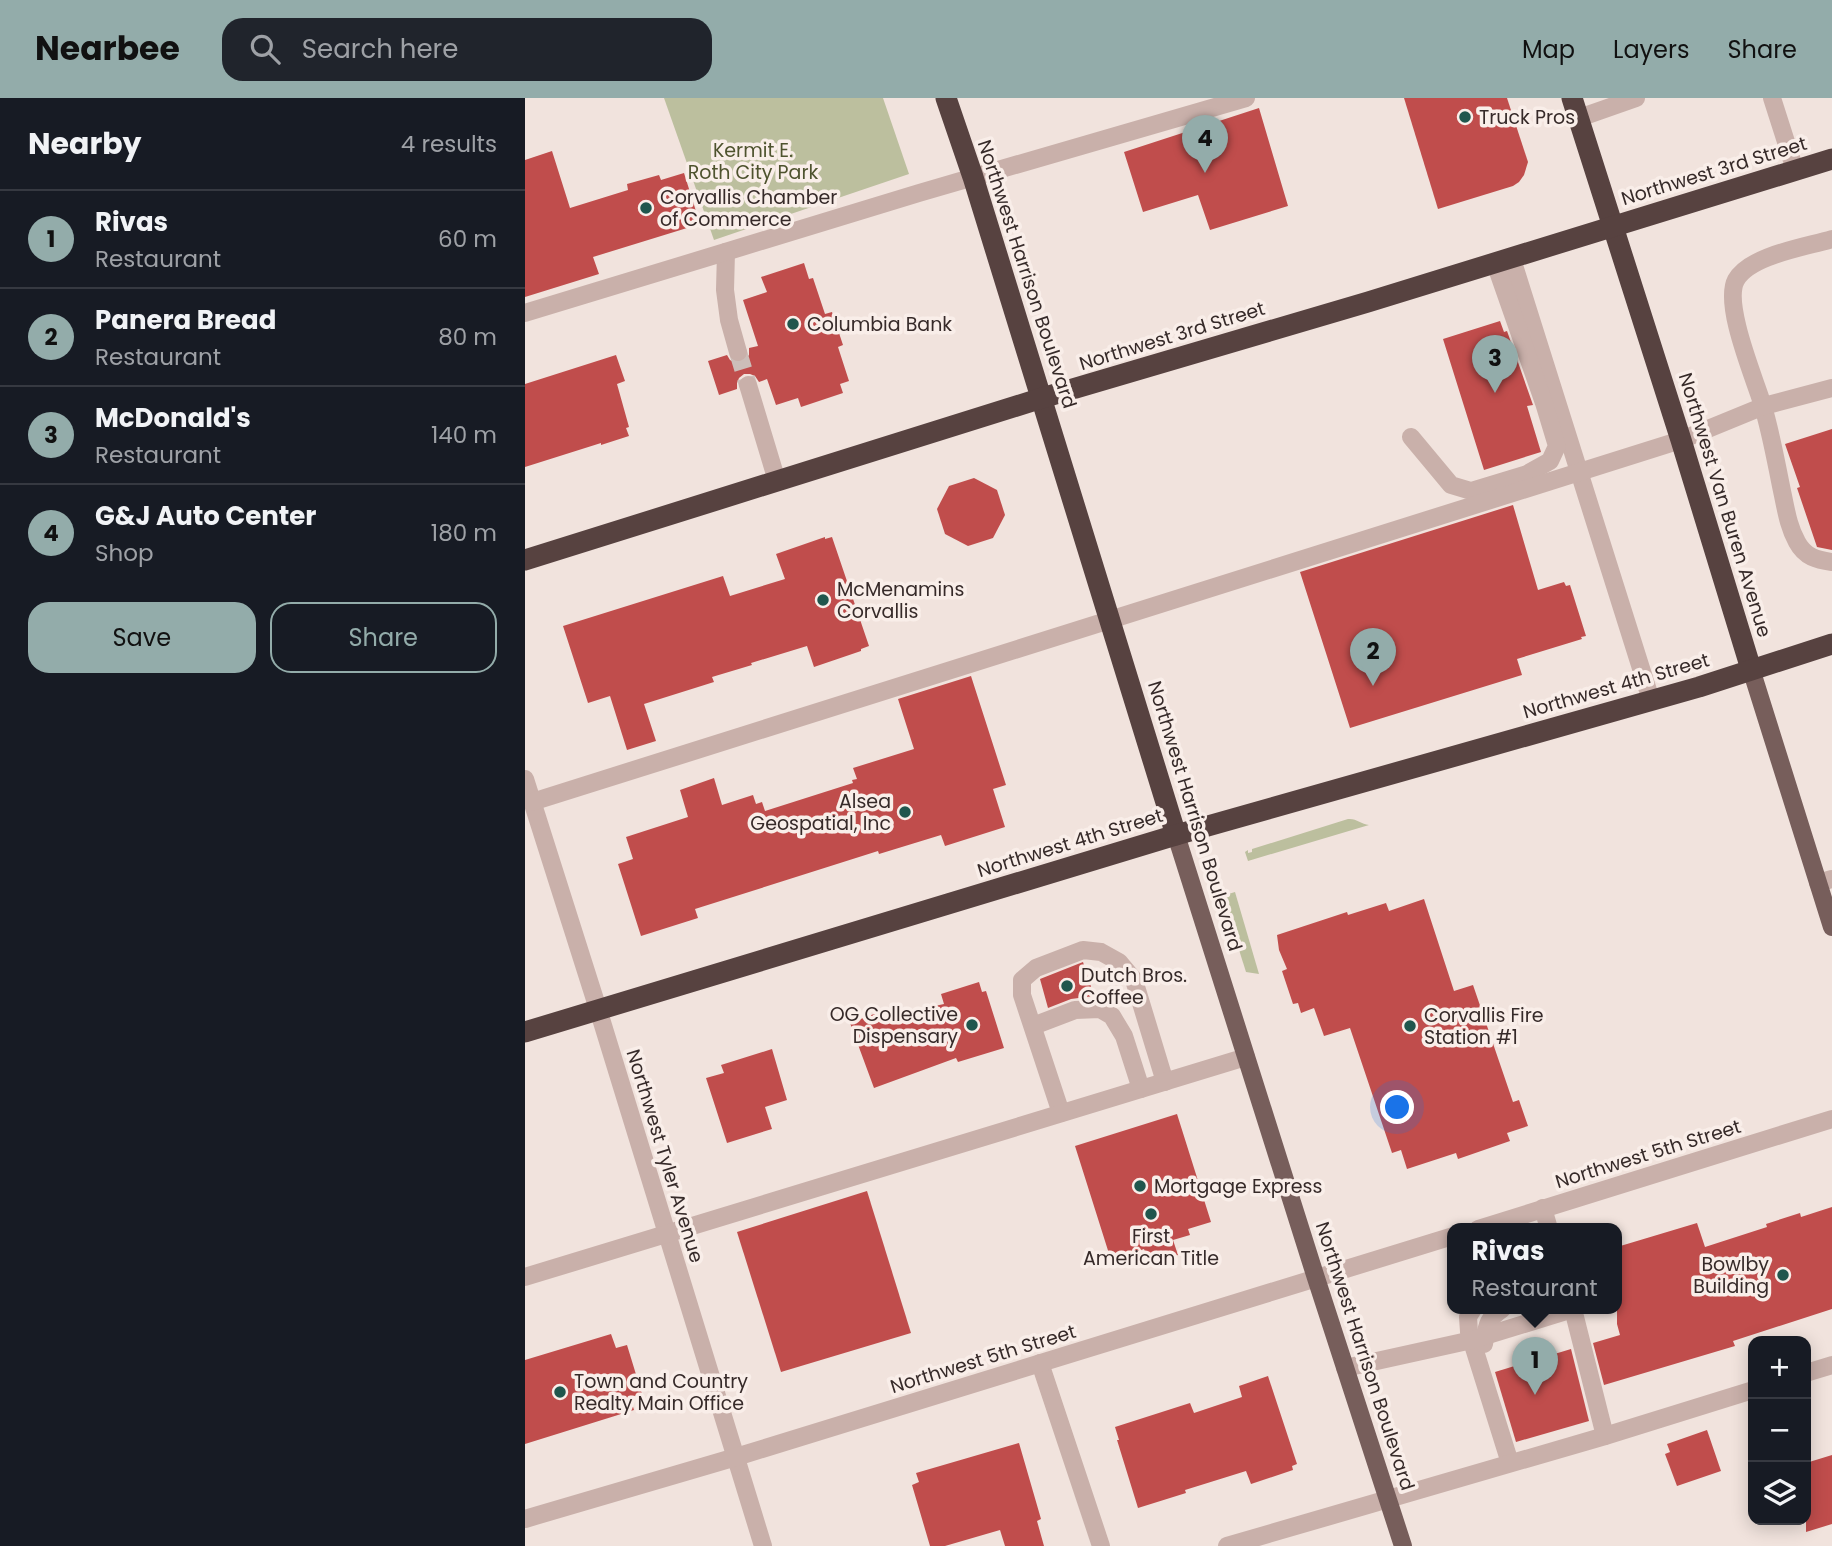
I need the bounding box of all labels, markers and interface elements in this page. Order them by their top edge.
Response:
search box [222,18,712,81]
text: Nearbee [35,25,180,72]
icon: search [246,30,284,68]
text: Search here [302,31,458,67]
text: Map [1522,33,1575,66]
text: Layers [1613,33,1689,66]
text: Share [1727,33,1797,66]
place label: Truck Pros [1479,104,1575,131]
marker: Truck Pros [1457,109,1473,125]
pin: 4 [1182,115,1228,173]
text: Nearby [28,122,142,165]
text: 4 results [401,128,497,160]
street label: Northwest 3rd Street [1618,130,1810,212]
street label: Northwest Harrison Boulevard [971,136,1083,412]
park label: Kermit E. Roth City Park [688,137,819,186]
place label: Corvallis Chamber of Commerce [660,184,837,233]
marker: Corvallis Chamber of Commerce [638,200,654,216]
text: Rivas [95,204,168,240]
text: 1 [47,223,55,255]
text: 60 m [438,223,497,255]
text: Restaurant [95,243,221,275]
street label: Northwest 3rd Street [1076,295,1268,377]
text: Panera Bread [95,302,276,338]
place label: Columbia Bank [807,311,952,338]
marker: Columbia Bank [785,316,801,332]
text: 2 [44,321,58,353]
text: 80 m [438,321,497,353]
pin: 3 [1472,335,1518,393]
text: Restaurant [95,341,221,373]
street label: Northwest Van Buren Avenue [1672,370,1778,640]
text: McDonald's [95,400,251,436]
text: 3 [44,419,58,451]
text: 140 m [431,419,497,451]
text: Restaurant [95,439,221,471]
text: G&J Auto Center [95,498,316,534]
text: 4 [43,517,59,549]
text: 180 m [431,517,497,549]
text: Shop [95,537,154,569]
place label: McMenamins Corvallis [837,576,964,625]
marker: McMenamins Corvallis [815,592,831,608]
button: Save [28,602,256,673]
button: Share [270,602,497,673]
pin: 2 [1350,628,1396,686]
street label: Northwest 4th Street [1520,646,1712,726]
street label: Northwest Harrison Boulevard [1141,678,1249,954]
place label: Alsea Geospatial, Inc [750,788,891,837]
street label: Northwest 4th Street [974,802,1166,884]
marker: Alsea Geospatial, Inc [897,804,913,820]
place label: Dutch Bros. Coffee [1081,962,1187,1011]
marker: Dutch Bros. Coffee [1059,978,1075,994]
place label: OG Collective Dispensary [830,1001,958,1050]
place label: Corvallis Fire Station #1 [1424,1002,1544,1051]
marker: OG Collective Dispensary [964,1017,980,1033]
marker: Corvallis Fire Station #1 [1402,1018,1418,1034]
street label: Northwest Tyler Avenue [620,1046,710,1266]
your location [1380,1090,1414,1124]
street label: Northwest 5th Street [1552,1113,1744,1195]
place label: Mortgage Express [1154,1173,1322,1200]
marker: Mortgage Express [1132,1178,1148,1194]
marker: First American Title [1143,1206,1159,1222]
street label: Northwest Harrison Boulevard [1309,1218,1421,1494]
place label: First American Title [1083,1223,1219,1272]
popup [1447,1223,1622,1314]
text: Rivas [1471,1233,1545,1269]
place label: Bowlby Building [1693,1251,1769,1300]
marker: Bowlby Building [1775,1267,1791,1283]
text: Restaurant [1471,1272,1598,1304]
street label: Northwest 5th Street [887,1318,1079,1400]
map controls [1748,1336,1811,1525]
button: + [1748,1336,1811,1399]
pin: 1 [1512,1337,1558,1395]
place label: Town and Country Realty Main Office [574,1368,748,1417]
marker: Town and Country Realty Main Office [552,1384,568,1400]
button: − [1748,1399,1811,1462]
button: layers [1748,1462,1811,1525]

